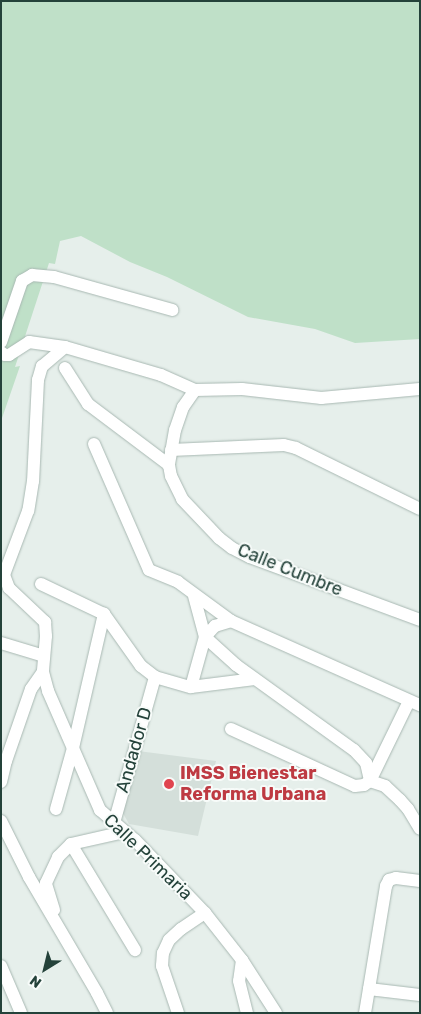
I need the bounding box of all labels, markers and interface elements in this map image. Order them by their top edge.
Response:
street label: Calle Cumbre [234,539,346,601]
street label: Andador D [111,705,157,795]
place label: IMSS Bienestar Reforma Urbana [180,763,326,806]
marker: IMSS Bienestar Reforma Urbana [162,777,176,791]
street label: Calle Primaria [99,809,197,905]
north arrow [20,944,70,994]
text: N [27,972,45,991]

